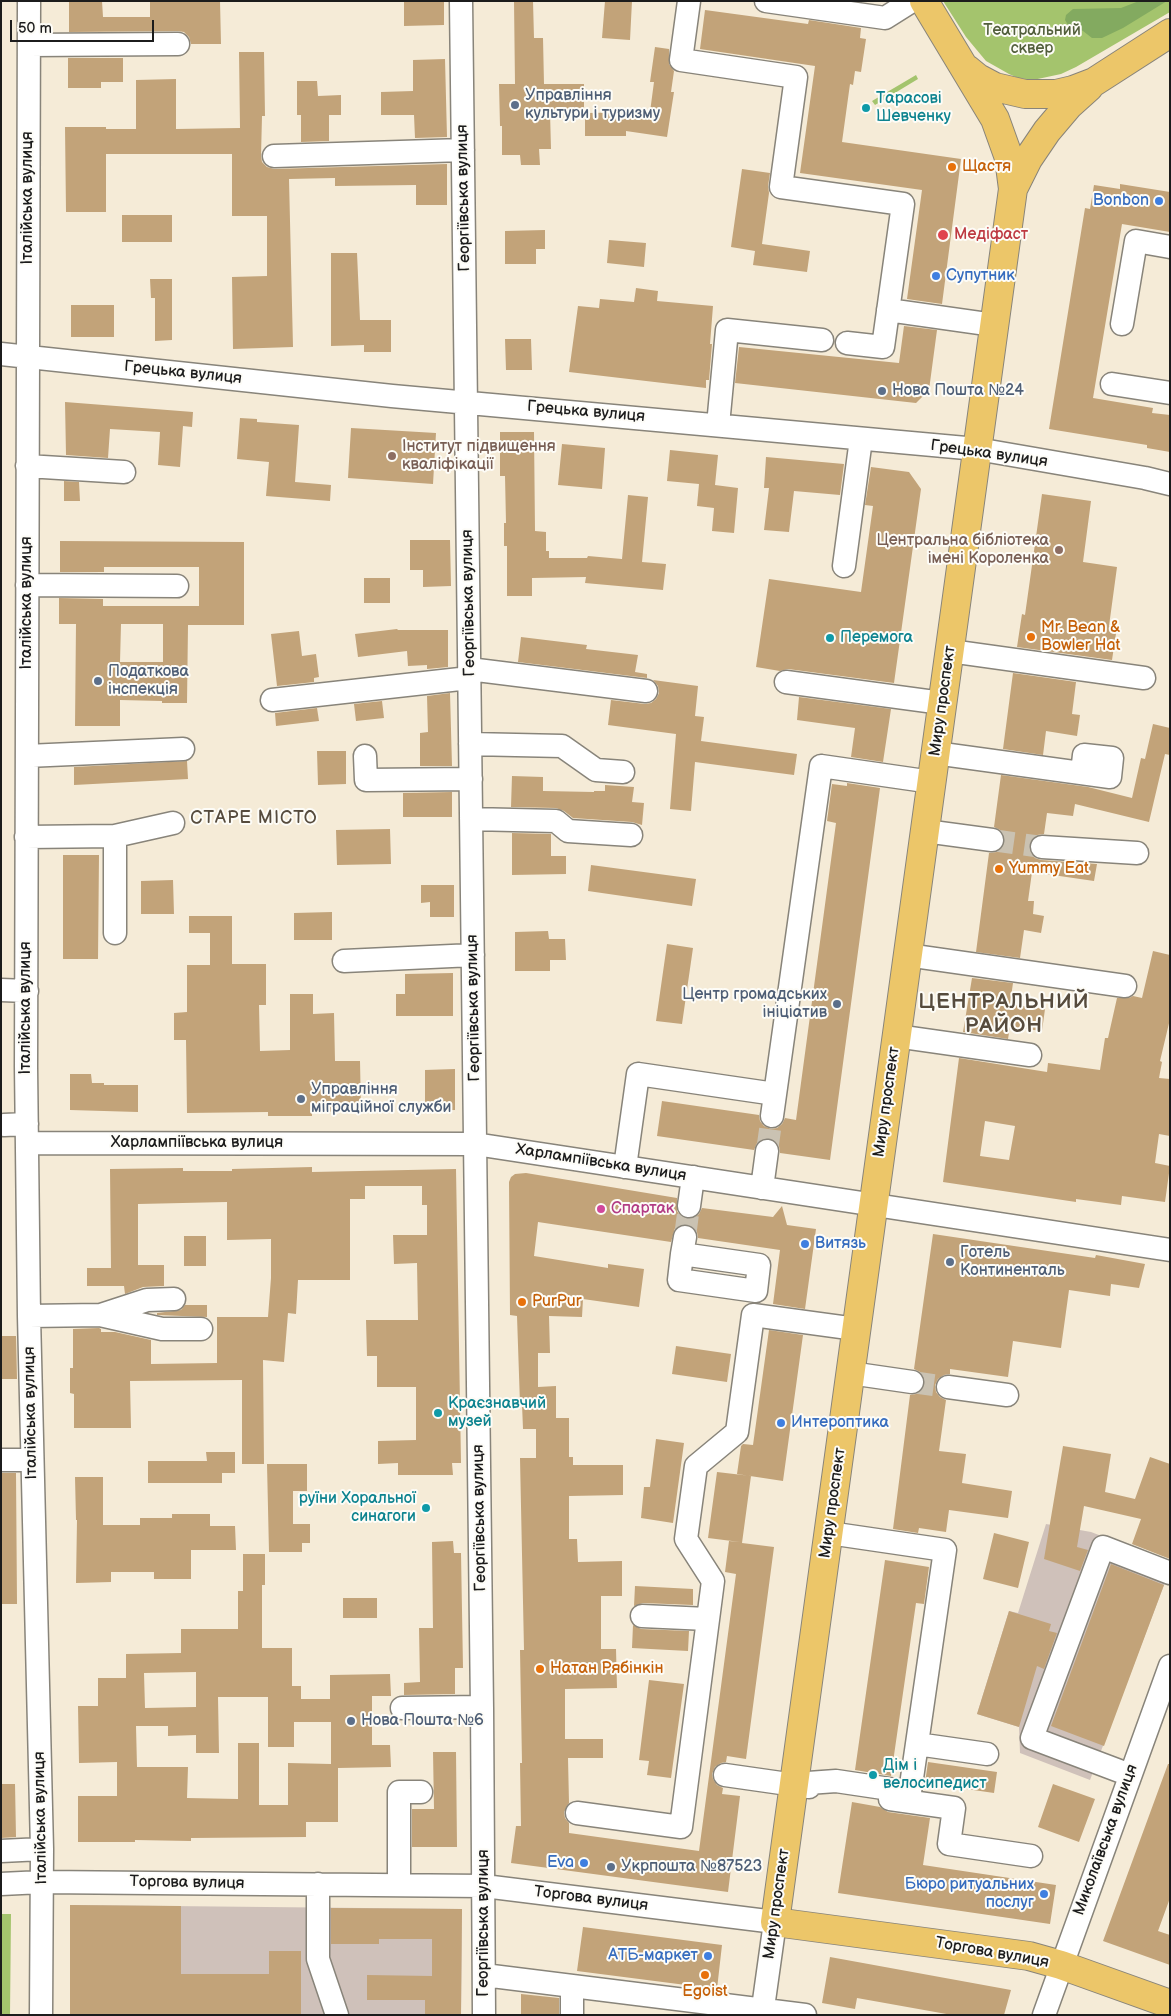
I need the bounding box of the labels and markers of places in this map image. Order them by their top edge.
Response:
place label: Управління культури і туризму [525,86,660,124]
place label: Тарасові Шевченку [876,89,951,127]
marker: Управління культури і туризму [509,99,521,111]
marker: Тарасові Шевченку [860,102,872,114]
place label: Щастя [962,157,1011,177]
marker: Щастя [946,161,958,173]
place label: Bonbon [1093,191,1149,211]
marker: Bonbon [1153,195,1165,207]
place label: Медіфаст [954,225,1028,245]
marker: Медіфаст [936,228,950,242]
place label: Супутник [946,266,1015,286]
marker: Супутник [930,270,942,282]
place label: Нова Пошта №24 [892,381,1024,401]
marker: Нова Пошта №24 [876,385,888,397]
place label: Інститут підвищення кваліфікації [402,437,556,475]
marker: Інститут підвищення кваліфікації [386,450,398,462]
place label: Центральна бібліотека імені Короленка [876,531,1049,569]
marker: Центральна бібліотека імені Короленка [1053,544,1065,556]
place label: Mr. Bean & Bowler Hat [1041,618,1121,656]
place label: Перемога [840,628,913,648]
marker: Mr. Bean & Bowler Hat [1025,631,1037,643]
marker: Перемога [824,632,836,644]
place label: Податкова інспекція [108,662,189,700]
marker: Податкова інспекція [92,675,104,687]
place label: Yummy Eat [1009,859,1089,879]
marker: Yummy Eat [993,863,1005,875]
place label: Центр громадських ініціатив [682,985,827,1023]
marker: Центр громадських ініціатив [831,998,843,1010]
place label: Управління міграційної служби [311,1080,451,1118]
marker: Управління міграційної служби [295,1093,307,1105]
place label: Спартак [611,1199,674,1219]
marker: Спартак [595,1203,607,1215]
place label: Витязь [815,1234,866,1254]
marker: Витязь [799,1238,811,1250]
place label: Готель Континенталь [960,1243,1065,1281]
marker: Готель Континенталь [944,1256,956,1268]
place label: PurPur [532,1292,582,1312]
marker: PurPur [516,1296,528,1308]
place label: Краєзнавчий музей [448,1394,546,1432]
marker: Краєзнавчий музей [432,1407,444,1419]
place label: Интероптика [791,1413,889,1433]
marker: Интероптика [775,1417,787,1429]
place label: руїни Хоральної синагоги [299,1489,416,1527]
marker: руїни Хоральної синагоги [420,1502,432,1514]
place label: Натан Рябінкін [550,1659,664,1679]
marker: Натан Рябінкін [534,1663,546,1675]
place label: Нова Пошта №6 [361,1711,484,1731]
marker: Нова Пошта №6 [345,1715,357,1727]
place label: Дім і велосипедист [883,1756,987,1794]
marker: Дім і велосипедист [867,1769,879,1781]
place label: Eva [547,1853,574,1873]
marker: Eva [578,1857,590,1869]
place label: Укрпошта №87523 [621,1857,762,1877]
marker: Укрпошта №87523 [605,1861,617,1873]
place label: Бюро ритуальних послуг [905,1875,1034,1913]
marker: Бюро ритуальних послуг [1038,1888,1050,1900]
place label: АТБ-маркет [608,1946,698,1966]
marker: АТБ-маркет [702,1950,714,1962]
marker: Egoist [699,1969,711,1981]
place label: Egoist [682,1982,728,2002]

